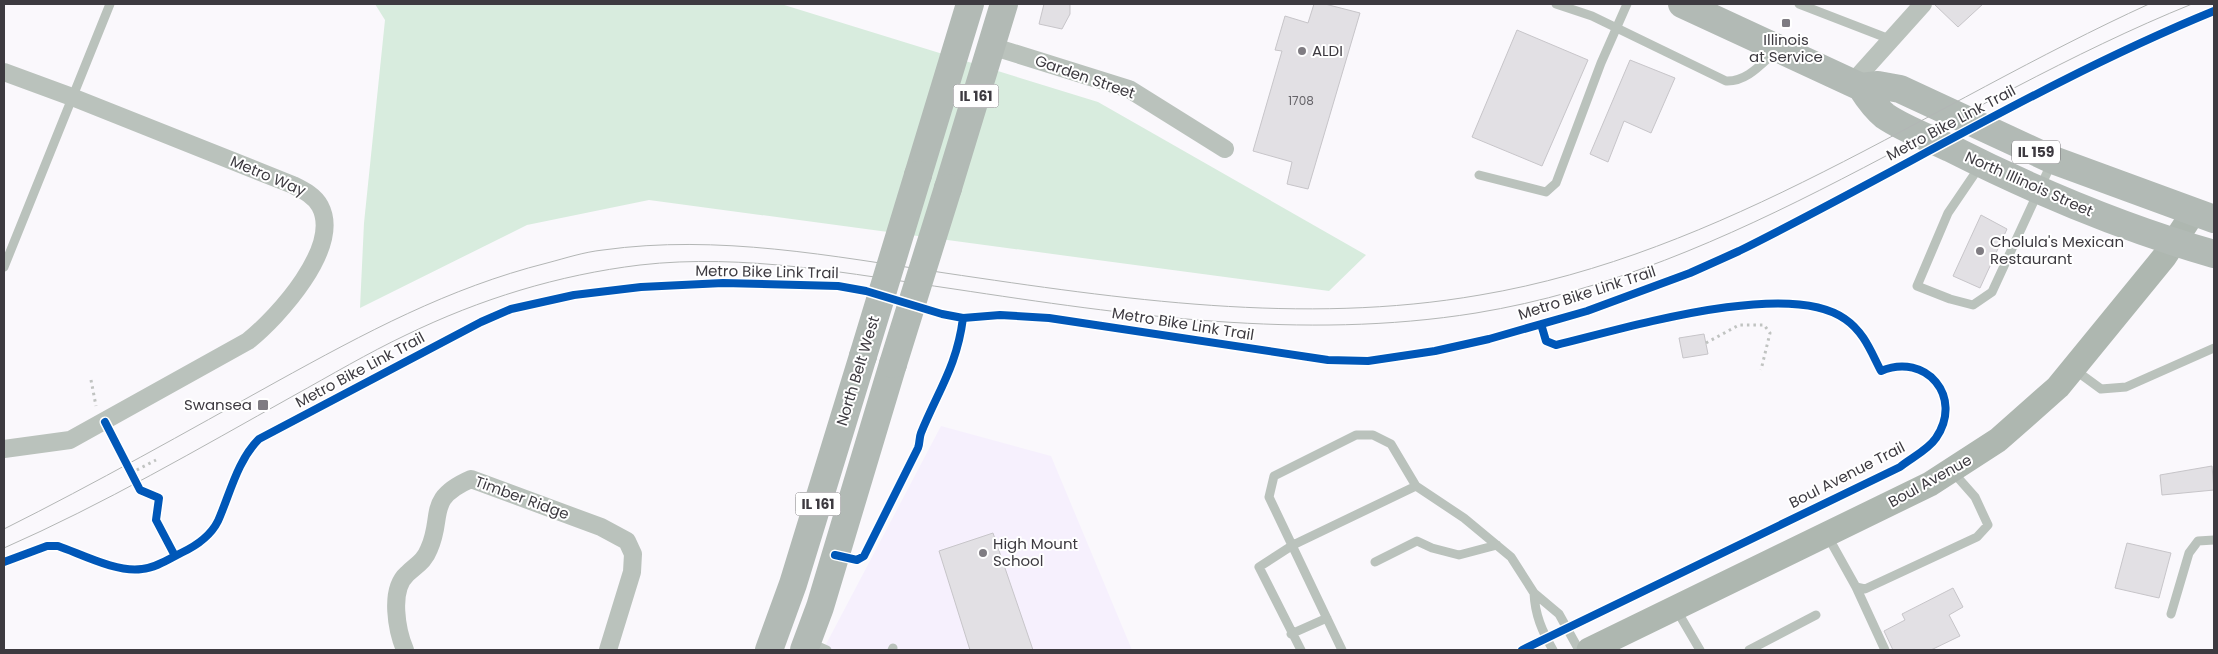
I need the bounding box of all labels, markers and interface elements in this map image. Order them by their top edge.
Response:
marker: Illinois at Service [1780,17,1792,29]
place label: Illinois at Service [1749,29,1823,67]
place label: ALDI [1312,40,1343,61]
marker: ALDI [1296,45,1308,57]
street label: Garden Street [1032,50,1138,103]
street label: Metro Bike Link Trail [1882,80,2019,166]
road number: IL 161 [954,84,998,108]
house number: 1708 [1288,92,1314,109]
road number: IL 159 [2012,140,2060,163]
street label: North Illinois Street [1962,146,2097,221]
street label: Metro Way [227,150,310,201]
place label: Cholula's Mexican Restaurant [1990,231,2124,269]
marker: Cholula's Mexican Restaurant [1974,245,1986,257]
street label: Metro Bike Link Trail [695,260,839,283]
street label: Metro Bike Link Trail [1515,260,1658,325]
street label: Metro Bike Link Trail [1111,302,1256,345]
street label: North Belt West [831,313,884,428]
street label: Metro Bike Link Trail [291,327,428,413]
place label: Swansea [184,394,252,415]
marker: Swansea [256,398,270,412]
street label: Boul Avenue Trail [1785,436,1908,513]
street label: Boul Avenue [1884,449,1975,512]
street label: Timber Ridge [472,471,572,524]
road number: IL 161 [796,492,840,516]
place label: High Mount School [993,533,1078,571]
marker: High Mount School [977,547,989,559]

